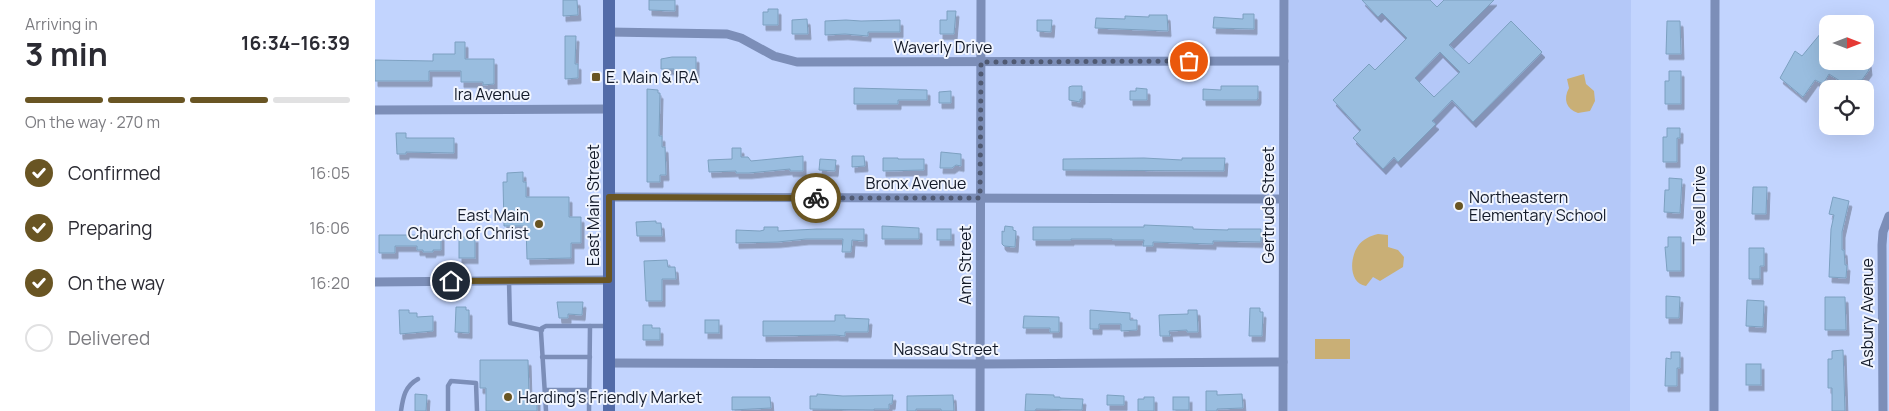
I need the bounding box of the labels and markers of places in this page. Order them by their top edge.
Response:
pin [1168,40,1210,82]
place label: E. Main & IRA [606,66,699,88]
marker: E. Main & IRA [590,71,602,83]
place label: Northeastern Elementary School [1469,186,1607,226]
marker: Northeastern Elementary School [1453,200,1465,212]
place label: East Main Church of Christ [408,204,529,244]
marker: East Main Church of Christ [533,218,545,230]
pin [430,260,472,302]
place label: Harding's Friendly Market [518,386,702,408]
marker: Harding's Friendly Market [502,391,514,403]

